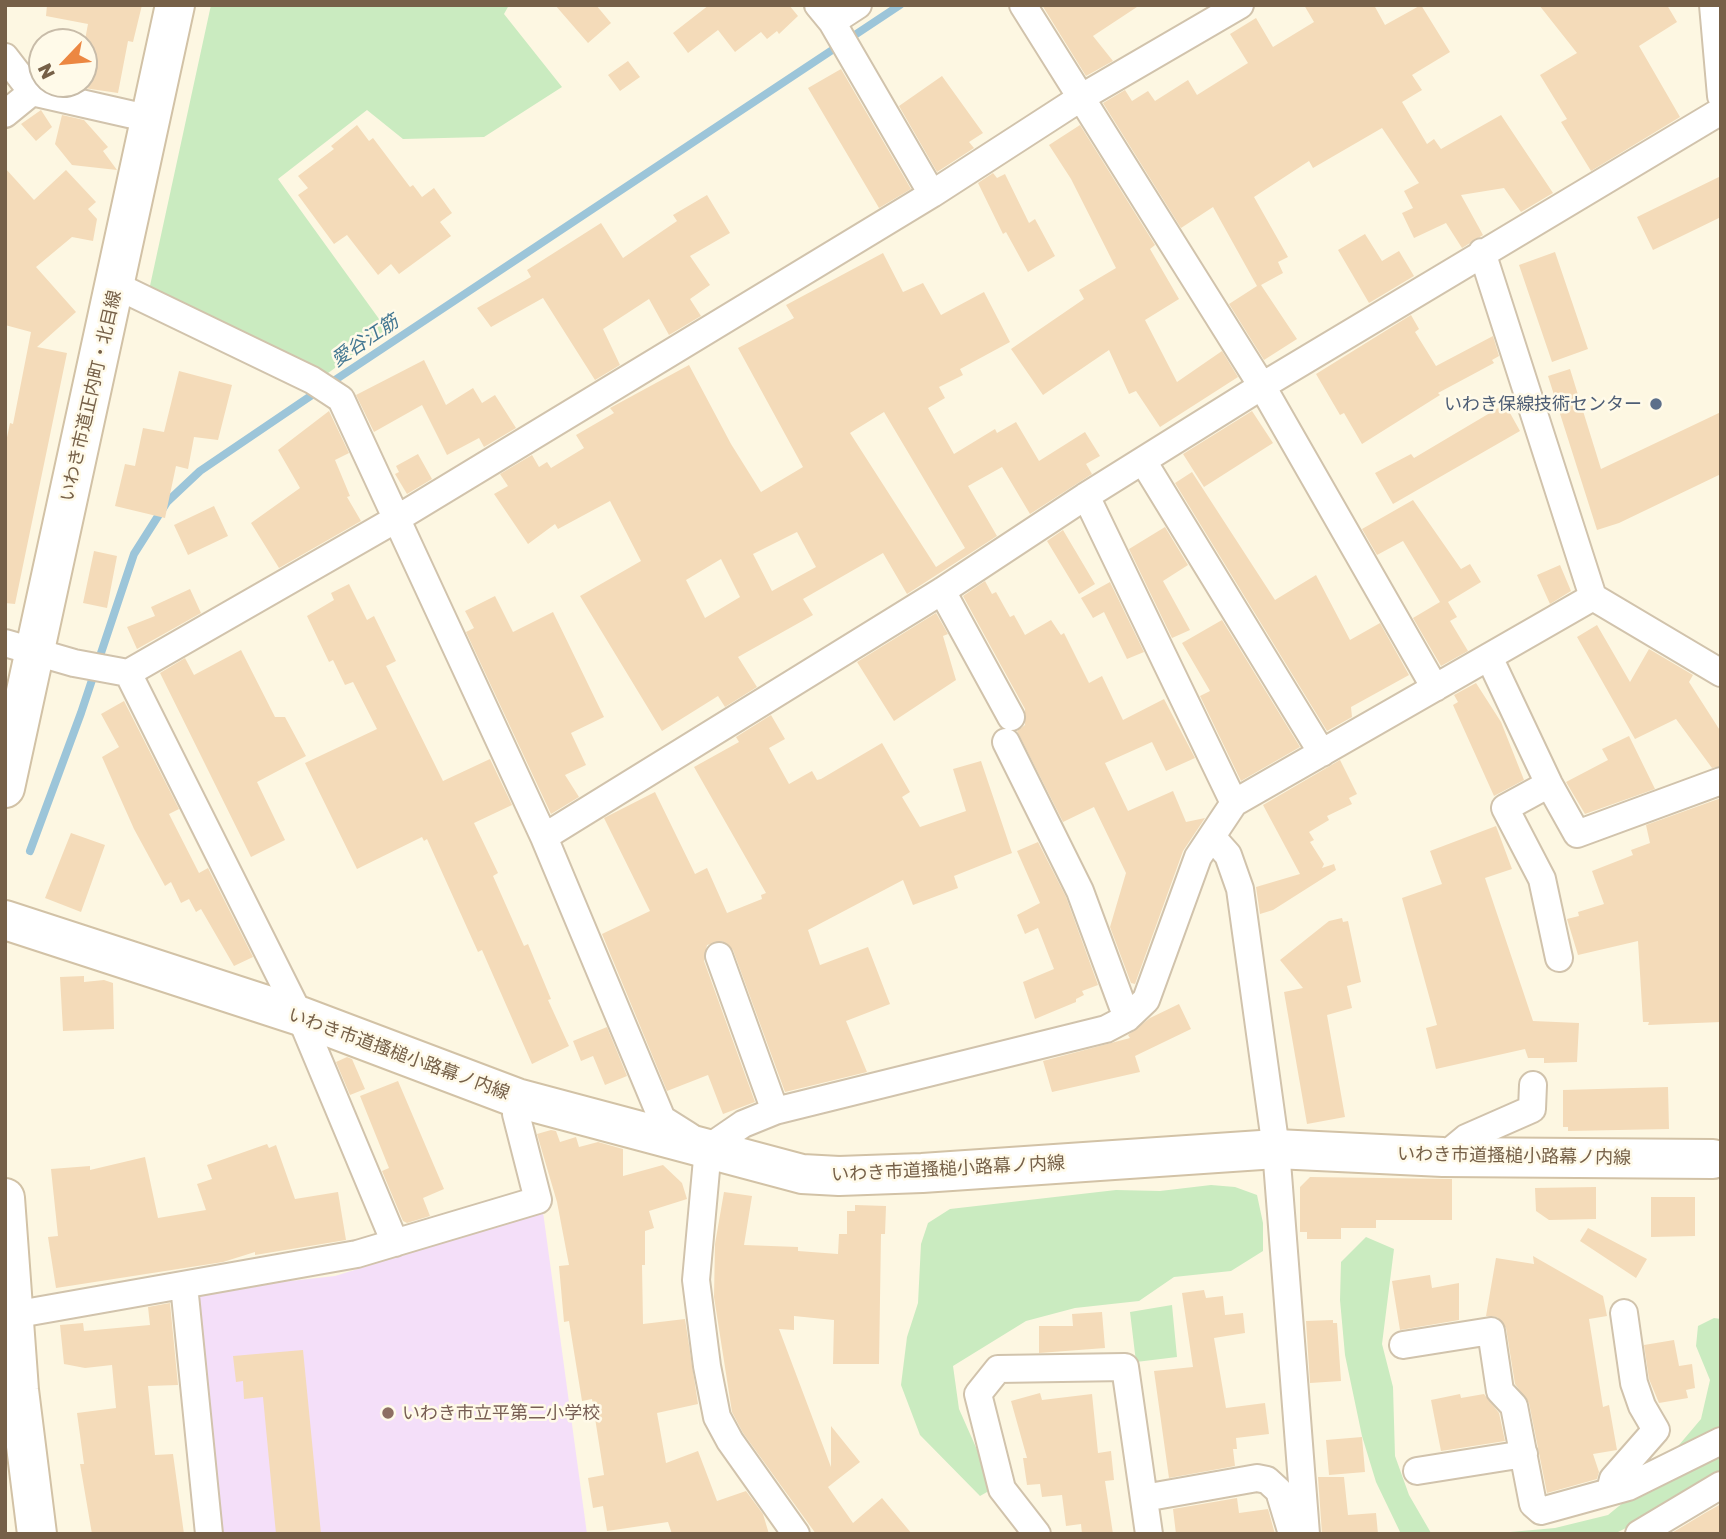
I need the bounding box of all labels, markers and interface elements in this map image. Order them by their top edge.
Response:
north arrow [28,28,98,98]
text: N [32,60,59,83]
street label: いわき市道正内町・北目線 [56,288,126,504]
water label: 愛谷江筋 [327,310,403,372]
place label: いわき保線技術センター [1444,393,1642,415]
marker: いわき保線技術センター [1648,396,1664,412]
street label: いわき市道搔槌小路幕ノ内線 [285,1004,513,1104]
street label: いわき市道搔槌小路幕ノ内線 [1397,1143,1631,1169]
street label: いわき市道搔槌小路幕ノ内線 [831,1152,1065,1186]
place label: いわき市立平第二小学校 [402,1402,600,1424]
marker: いわき市立平第二小学校 [380,1405,396,1421]

